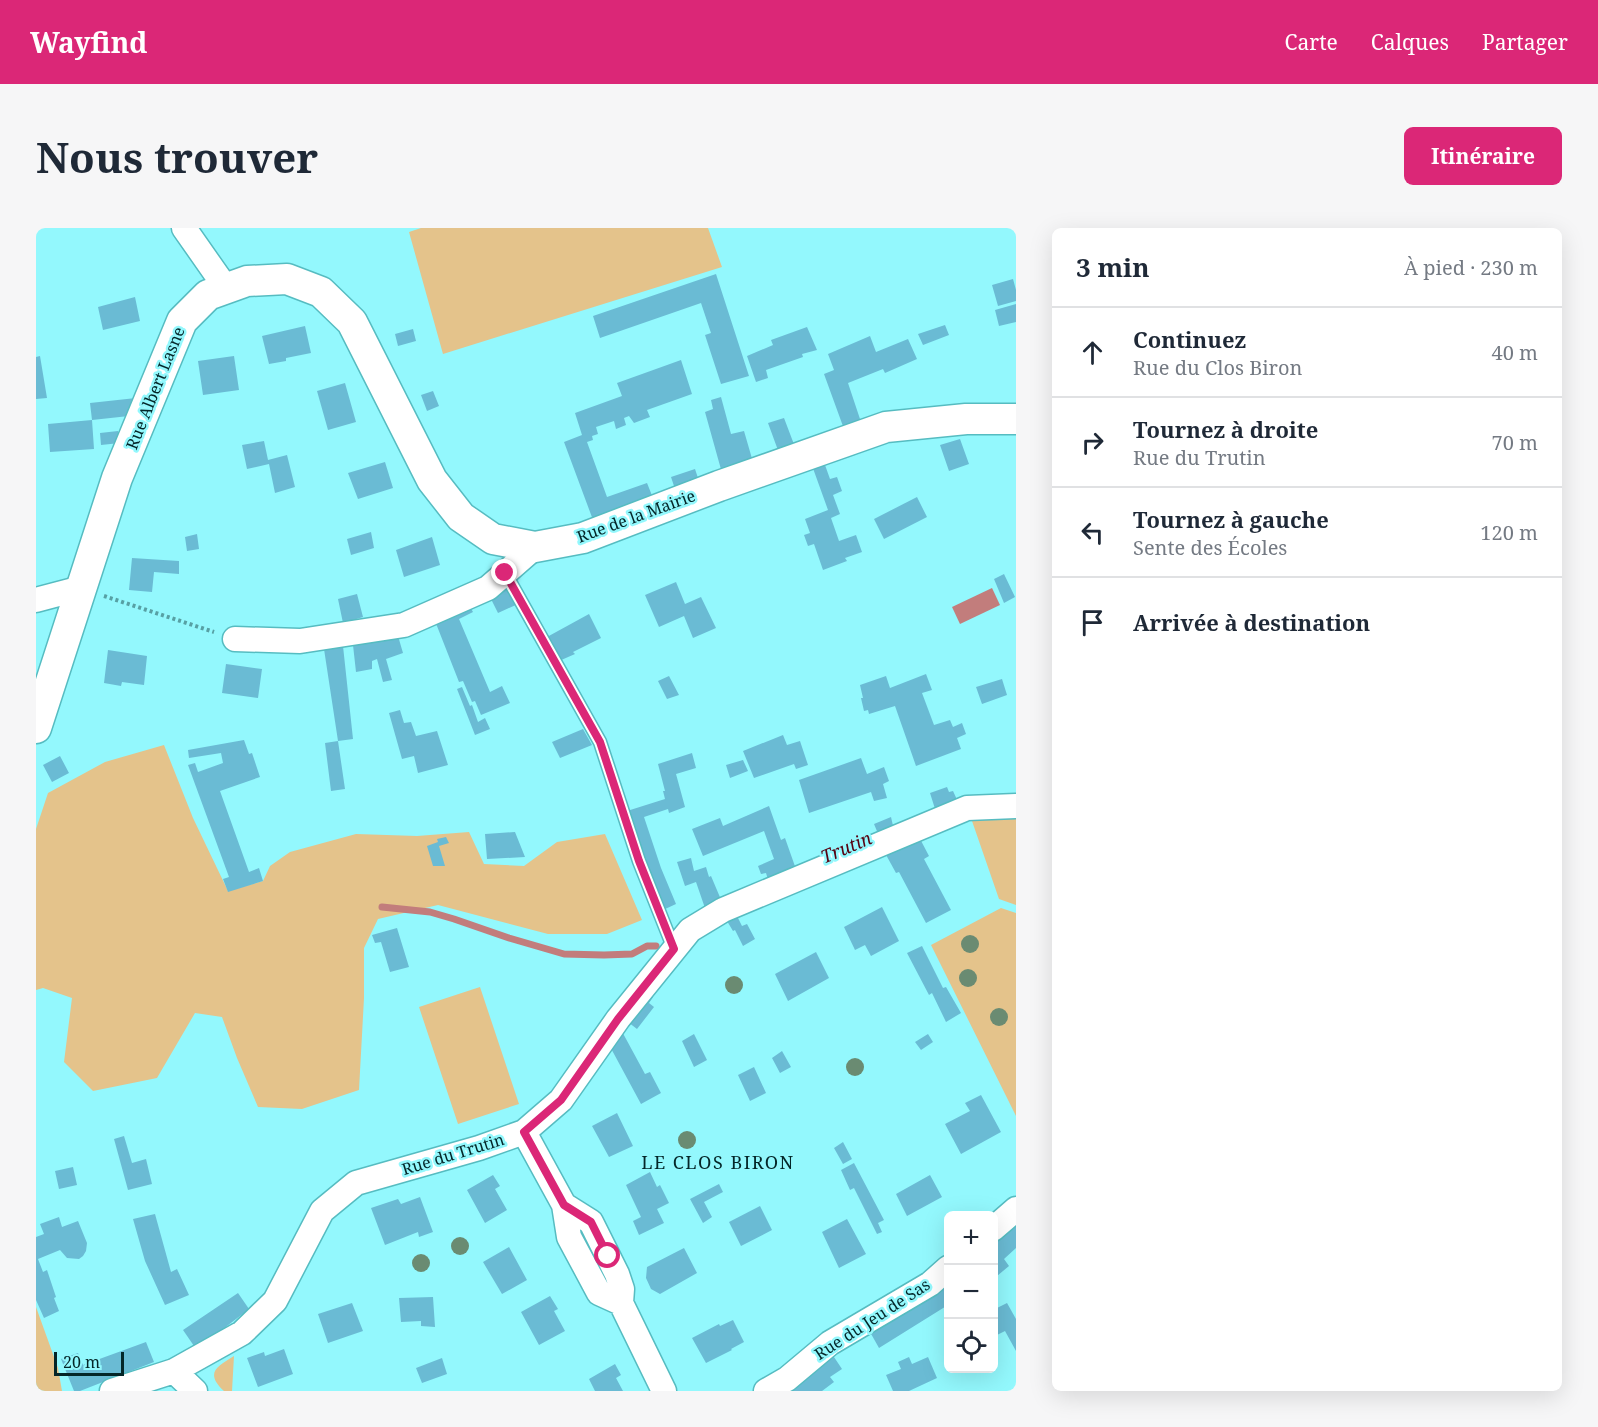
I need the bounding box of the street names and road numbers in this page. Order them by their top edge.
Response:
street label: Rue Albert Lasne [120,323,190,453]
street label: Rue de la Mairie [574,484,698,548]
street label: Rue du Trutin [399,1128,507,1180]
street label: Rue du Jeu de Sas [810,1273,934,1365]

